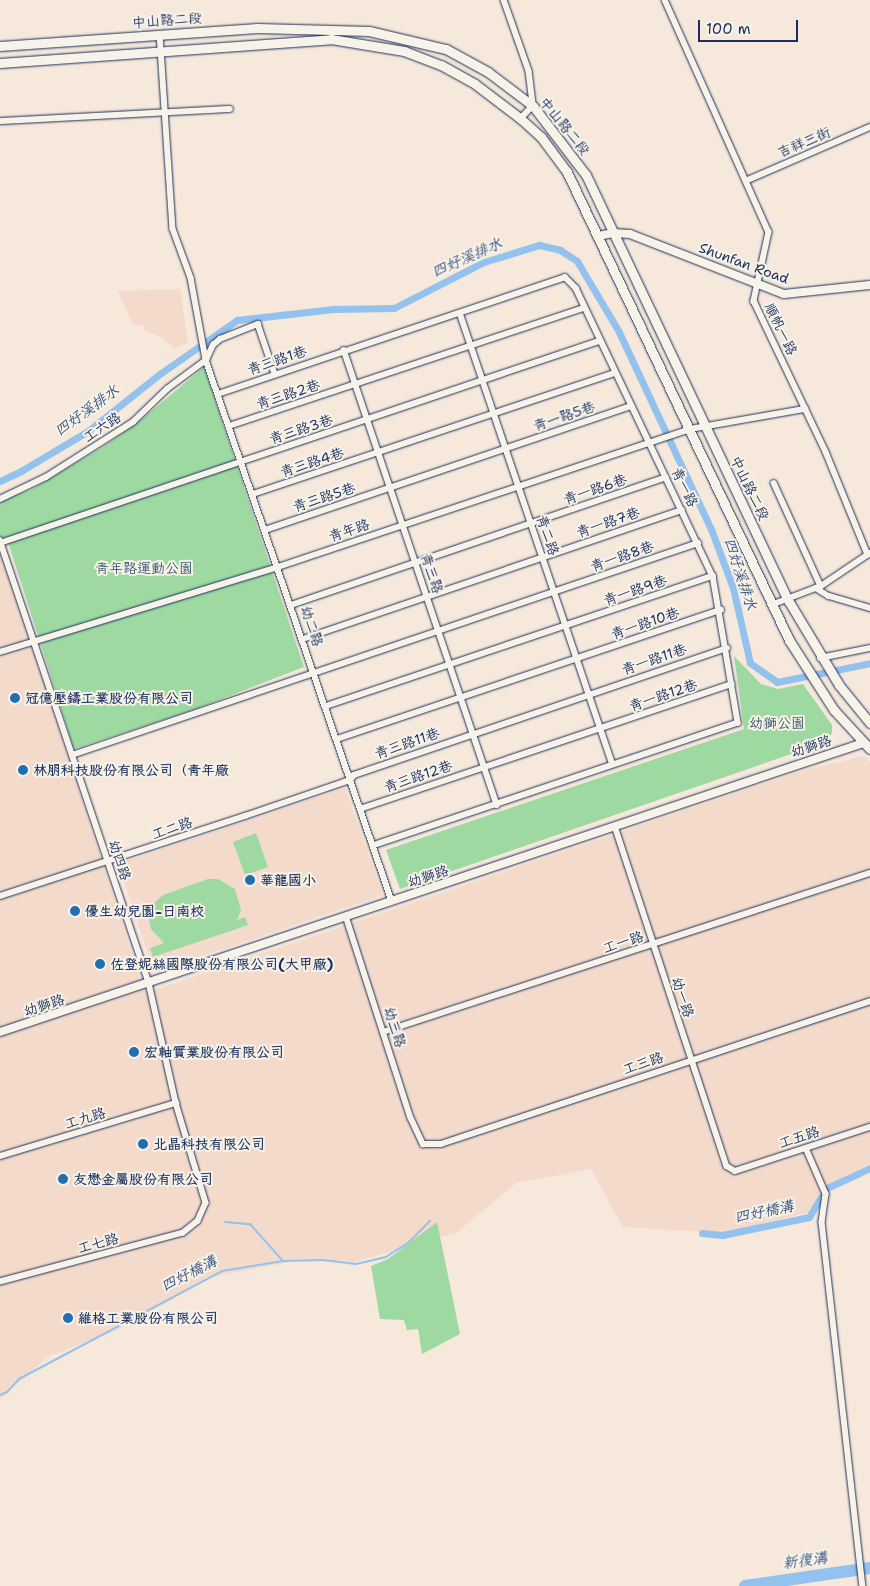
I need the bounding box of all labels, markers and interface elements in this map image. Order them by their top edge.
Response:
street label: 中山路二段 [131,9,203,31]
scale bar [700,10,800,42]
text: 100 m [706,19,751,39]
street label: 中山路二段 [536,94,594,158]
street label: 吉祥三街 [775,123,833,161]
water label: 四好溪排水 [429,235,505,281]
street label: Shunfan Road [697,239,791,287]
street label: 順帆一路 [761,300,801,358]
street label: 青三路1巷 [245,342,309,378]
street label: 青三路2巷 [254,376,322,412]
water label: 四好溪排水 [51,382,123,440]
street label: 青一路5巷 [531,398,597,434]
street label: 工六路 [80,408,124,446]
street label: 青三路3巷 [267,411,335,447]
street label: 青三路4巷 [278,444,346,480]
street label: 中山路二段 [727,453,773,523]
street label: 青一路 [668,464,702,510]
street label: 青一路6巷 [561,470,629,508]
street label: 青三路5巷 [291,479,357,515]
street label: 青一路7巷 [574,503,642,541]
street label: 青二路 [533,512,563,558]
street label: 青年路 [326,515,372,545]
water label: 四好溪排水 [720,536,760,612]
street label: 青一路8巷 [588,537,656,575]
street label: 青三路 [417,550,447,596]
park label: 青年路運動公園 [95,560,193,576]
street label: 青一路9巷 [601,571,669,609]
street label: 幼二路 [297,603,327,649]
street label: 青一路10巷 [609,603,681,643]
street label: 青一路11巷 [619,640,689,678]
street label: 青一路12巷 [627,676,699,714]
place label: 冠億壓鑄工業股份有限公司 [25,690,193,706]
marker: 冠億壓鑄工業股份有限公司 [9,692,21,704]
park label: 幼獅公園 [749,715,805,731]
street label: 青三路11巷 [372,724,442,762]
street label: 幼獅路 [788,732,834,760]
street label: 青三路12巷 [382,757,454,795]
place label: 林朋科技股份有限公司（青年廠 [33,762,229,778]
marker: 林朋科技股份有限公司（青年廠 [17,764,29,776]
street label: 工二路 [149,813,195,843]
street label: 幼四路 [105,837,135,883]
street label: 幼獅路 [405,862,451,890]
place label: 華龍國小 [260,872,316,888]
marker: 華龍國小 [244,874,256,886]
place label: 優生幼兒園-日南校 [85,903,204,919]
marker: 優生幼兒園-日南校 [69,905,81,917]
street label: 工一路 [600,928,646,956]
place label: 佐登妮絲國際股份有限公司(大甲廠) [110,956,333,972]
marker: 佐登妮絲國際股份有限公司(大甲廠) [94,958,106,970]
street label: 幼一路 [668,974,698,1020]
street label: 幼獅路 [21,991,67,1019]
street label: 幼三路 [381,1004,409,1050]
place label: 宏軸實業股份有限公司 [144,1044,284,1060]
marker: 宏軸實業股份有限公司 [128,1046,140,1058]
street label: 工三路 [620,1048,666,1078]
street label: 工九路 [62,1104,108,1132]
street label: 工五路 [776,1123,822,1151]
place label: 北晶科技有限公司 [153,1136,265,1152]
marker: 北晶科技有限公司 [137,1138,149,1150]
place label: 友懋金屬股份有限公司 [73,1171,213,1187]
marker: 友懋金屬股份有限公司 [57,1173,69,1185]
water label: 四好橋溝 [733,1197,795,1227]
street label: 工七路 [76,1229,120,1257]
water label: 四好橋溝 [158,1252,220,1296]
place label: 維格工業股份有限公司 [78,1310,218,1326]
marker: 維格工業股份有限公司 [62,1312,74,1324]
water label: 新復溝 [781,1549,829,1573]

